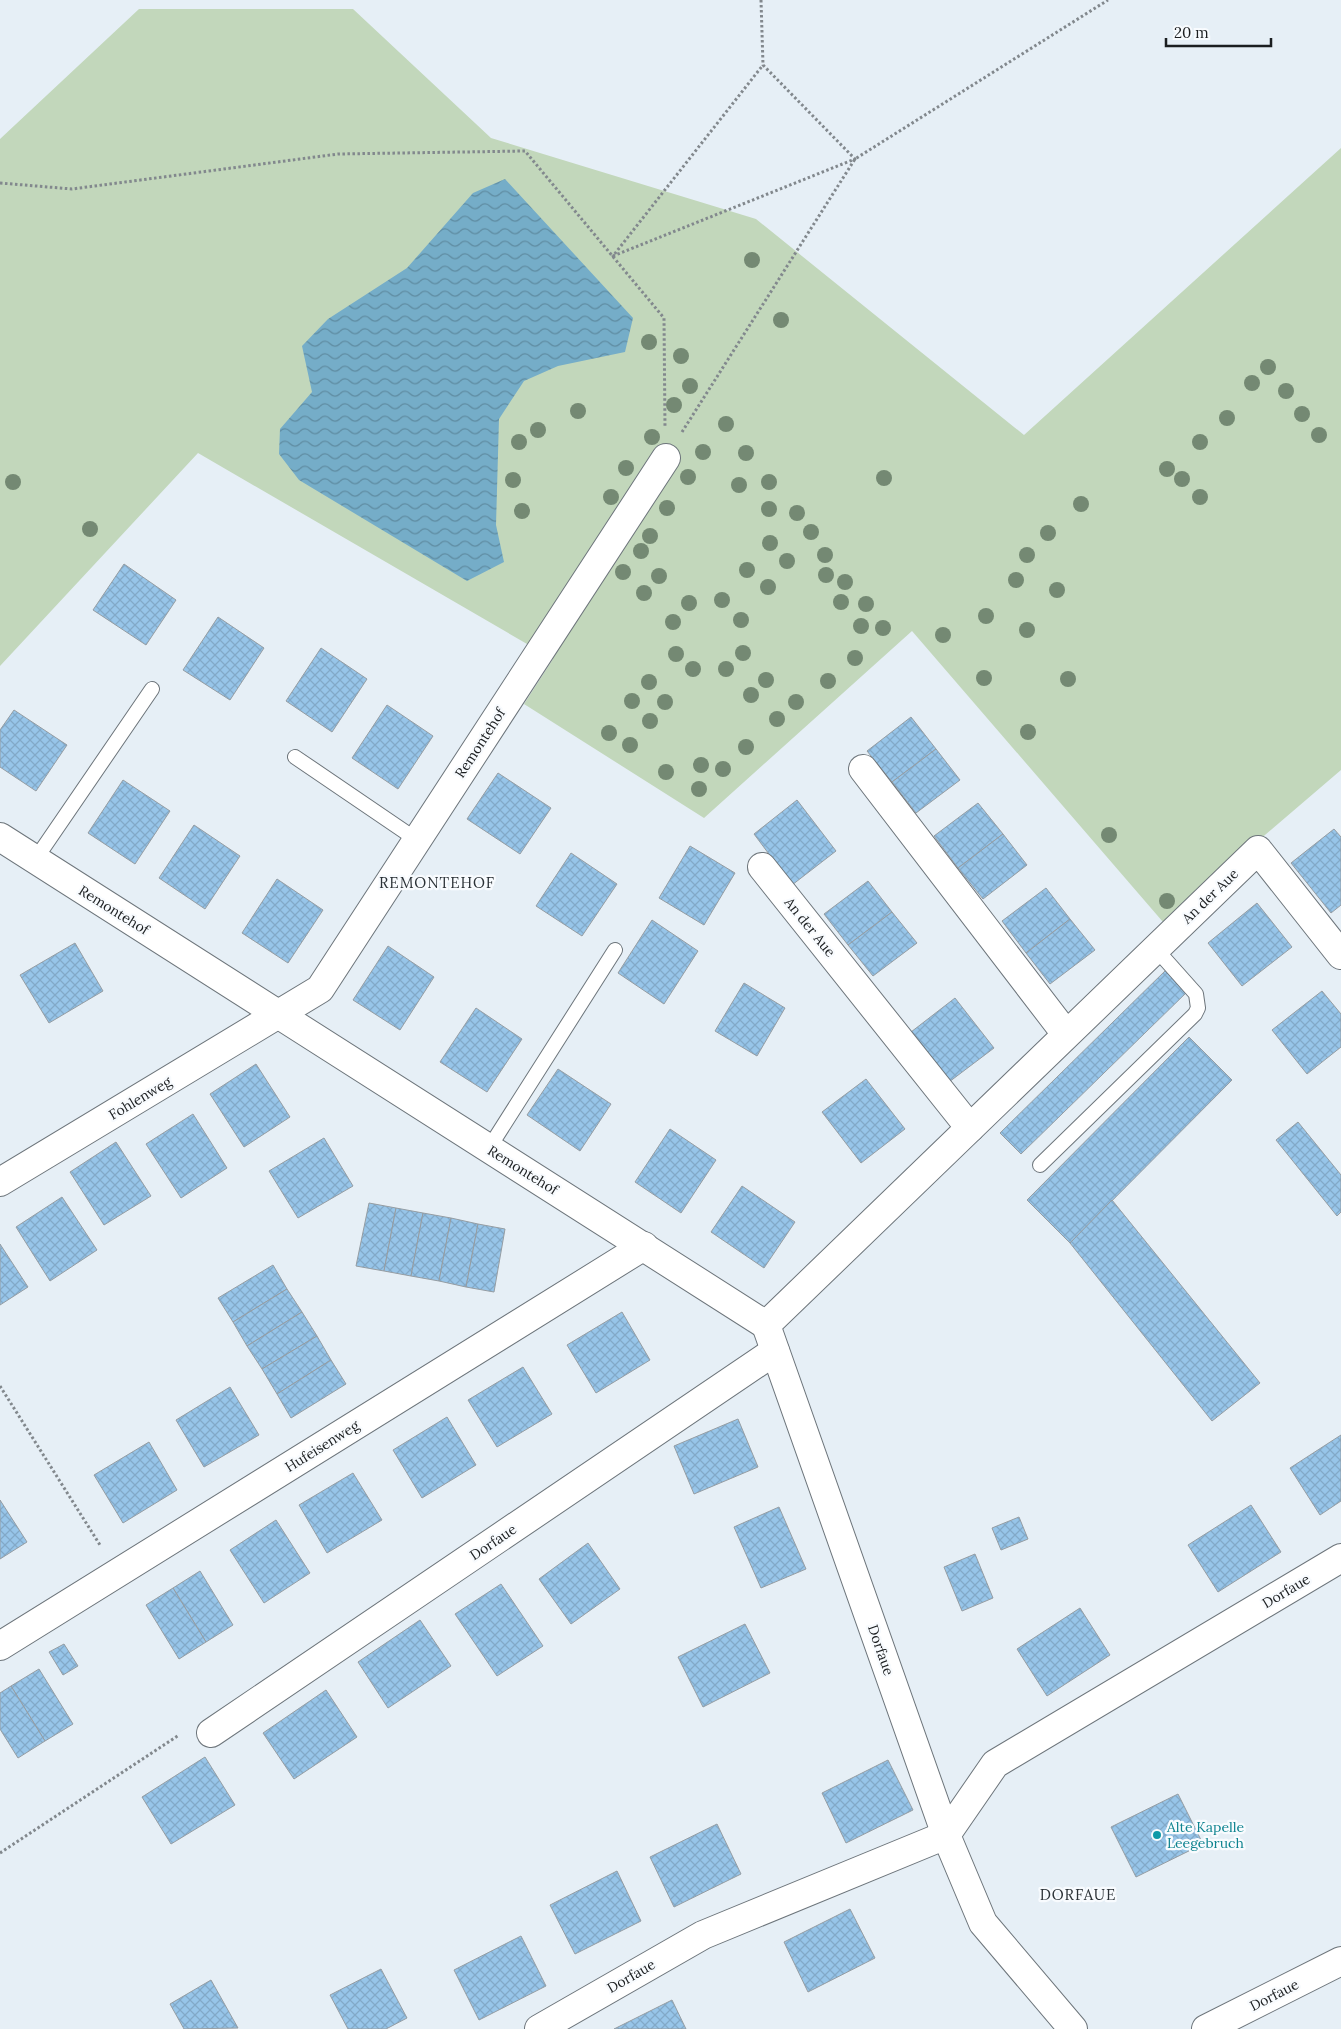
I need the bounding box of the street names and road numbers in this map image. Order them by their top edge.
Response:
street label: Remontehof [451,704,510,781]
street label: An der Aue [1177,864,1242,928]
street label: Remontehof [75,881,154,939]
street label: An der Aue [780,893,840,961]
street label: Fohlenweg [105,1072,175,1124]
street label: Remontehof [484,1141,563,1199]
street label: Hufeisenweg [282,1416,363,1476]
street label: Dorfaue [466,1520,520,1564]
street label: Dorfaue [1259,1570,1313,1612]
street label: Dorfaue [864,1622,898,1678]
street label: Dorfaue [604,1955,659,1997]
street label: Dorfaue [1247,1975,1302,2015]

